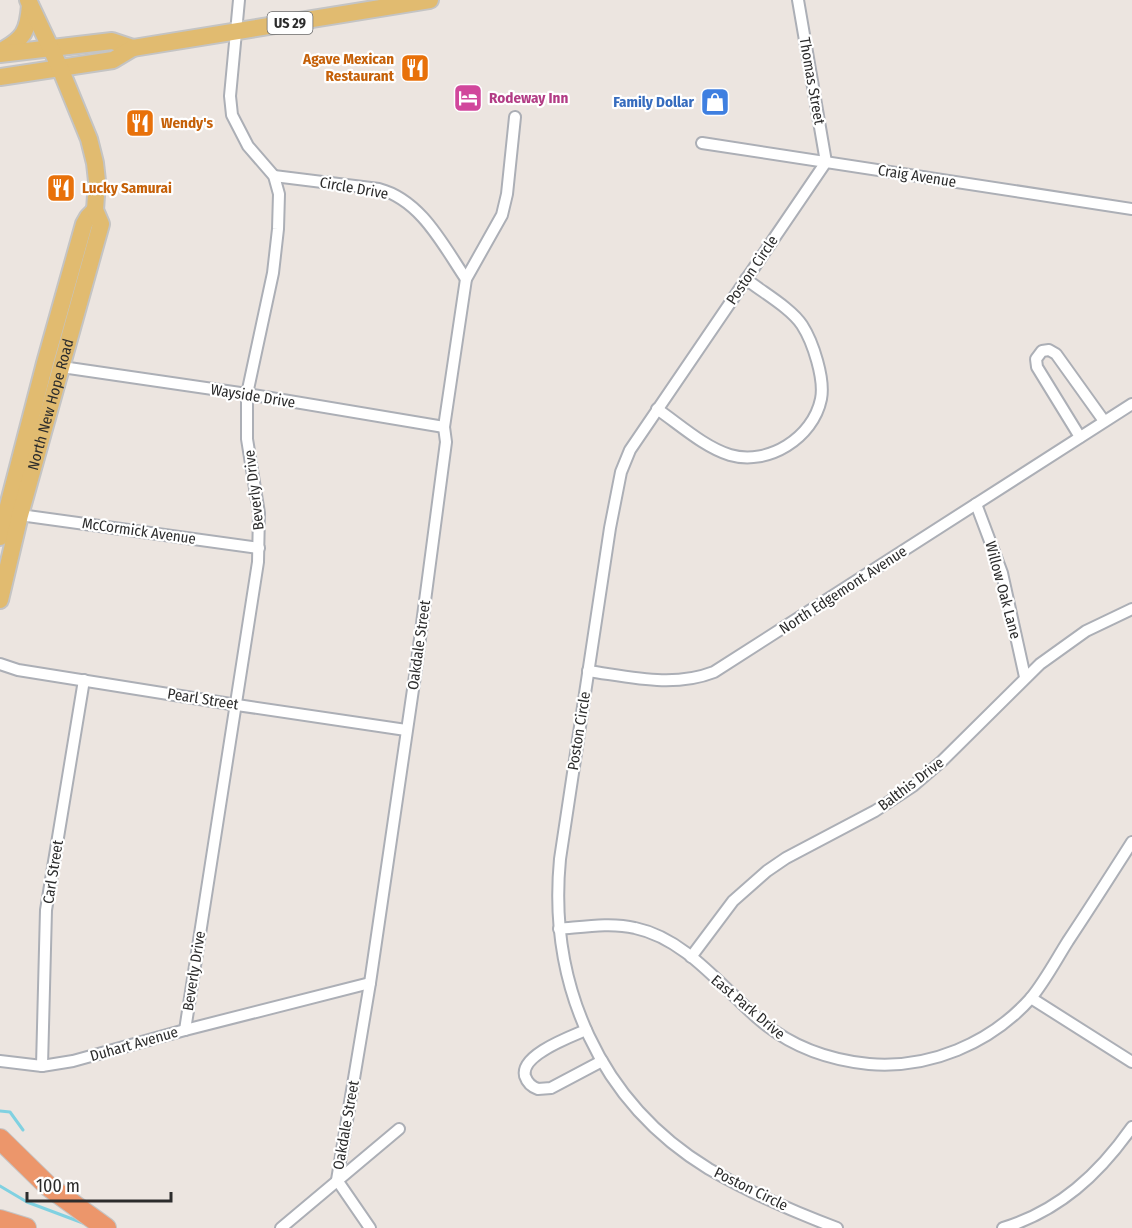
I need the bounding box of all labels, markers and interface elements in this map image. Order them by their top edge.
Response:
road number: US 29 [268,12,312,34]
street label: Thomas Street [795,36,829,126]
place label: Agave Mexican Restaurant [302,50,395,85]
restaurant icon: Agave Mexican Restaurant [399,52,431,84]
hotel icon: Rodeway Inn [452,82,484,114]
shop icon: Family Dollar [699,86,731,118]
place label: Rodeway Inn [489,89,568,107]
place label: Family Dollar [613,93,695,111]
restaurant icon: Wendy's [124,107,156,139]
place label: Wendy's [161,114,213,132]
street label: Craig Avenue [877,161,957,191]
restaurant icon: Lucky Samurai [45,172,77,204]
street label: Circle Drive [318,173,390,203]
place label: Lucky Samurai [82,179,172,197]
street label: Poston Circle [722,232,782,308]
street label: North New Hope Road [24,337,78,472]
street label: Wayside Drive [209,380,297,412]
street label: Beverly Drive [240,449,268,531]
street label: McCormick Avenue [81,514,197,548]
street label: Willow Oak Lane [981,539,1025,641]
street label: North Edgemont Avenue [776,542,910,638]
street label: Oakdale Street [404,599,434,691]
street label: Pearl Street [166,685,240,714]
street label: Poston Circle [564,690,594,772]
street label: Balthis Drive [875,753,947,815]
street label: Carl Street [39,839,67,905]
street label: Beverly Drive [179,930,209,1012]
street label: East Park Drive [707,971,789,1043]
street label: Duhart Avenue [88,1023,180,1065]
street label: Oakdale Street [329,1079,363,1171]
street label: Poston Circle [711,1163,791,1215]
scale bar [27,1165,171,1203]
text: 100 m [36,1175,80,1197]

